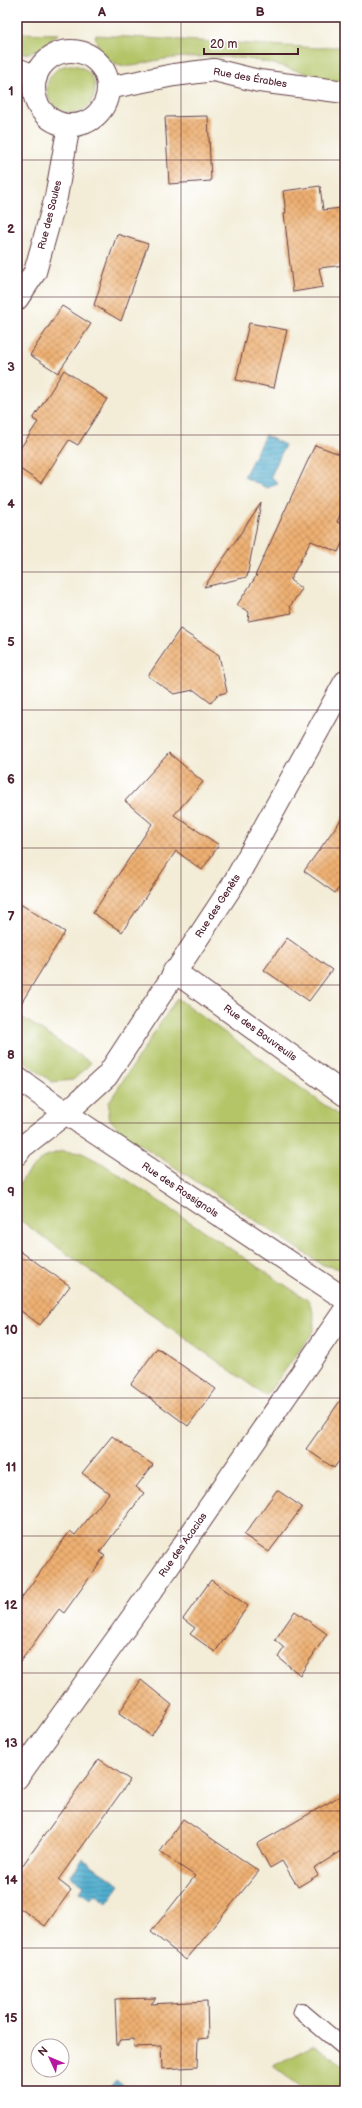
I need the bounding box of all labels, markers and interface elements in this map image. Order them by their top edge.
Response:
text: A [97,4,106,20]
text: B [255,4,265,20]
scale bar [204,30,298,56]
text: 20 m [210,37,237,52]
street label: Rue des Érables [212,66,288,90]
text: 1 [8,83,14,99]
street label: Rue des Saules [36,179,64,251]
text: 2 [7,221,15,237]
text: 3 [7,359,15,375]
text: 4 [7,496,15,512]
text: 5 [7,634,15,650]
text: 6 [7,771,15,787]
street label: Rue des Genêts [193,872,243,940]
text: 7 [7,909,15,925]
street label: Rue des Bouvreuils [221,1002,299,1064]
text: 8 [7,1047,15,1063]
street label: Rue des Rossignols [139,1160,221,1220]
text: 9 [7,1184,15,1200]
text: 10 [4,1322,18,1338]
text: 11 [6,1459,16,1475]
street label: Rue des Acacias [156,1510,210,1579]
text: 12 [4,1597,18,1613]
text: 13 [4,1735,18,1751]
text: 14 [4,1872,18,1888]
text: 15 [5,2010,18,2026]
north arrow [30,2038,70,2078]
text: N [36,2044,51,2059]

